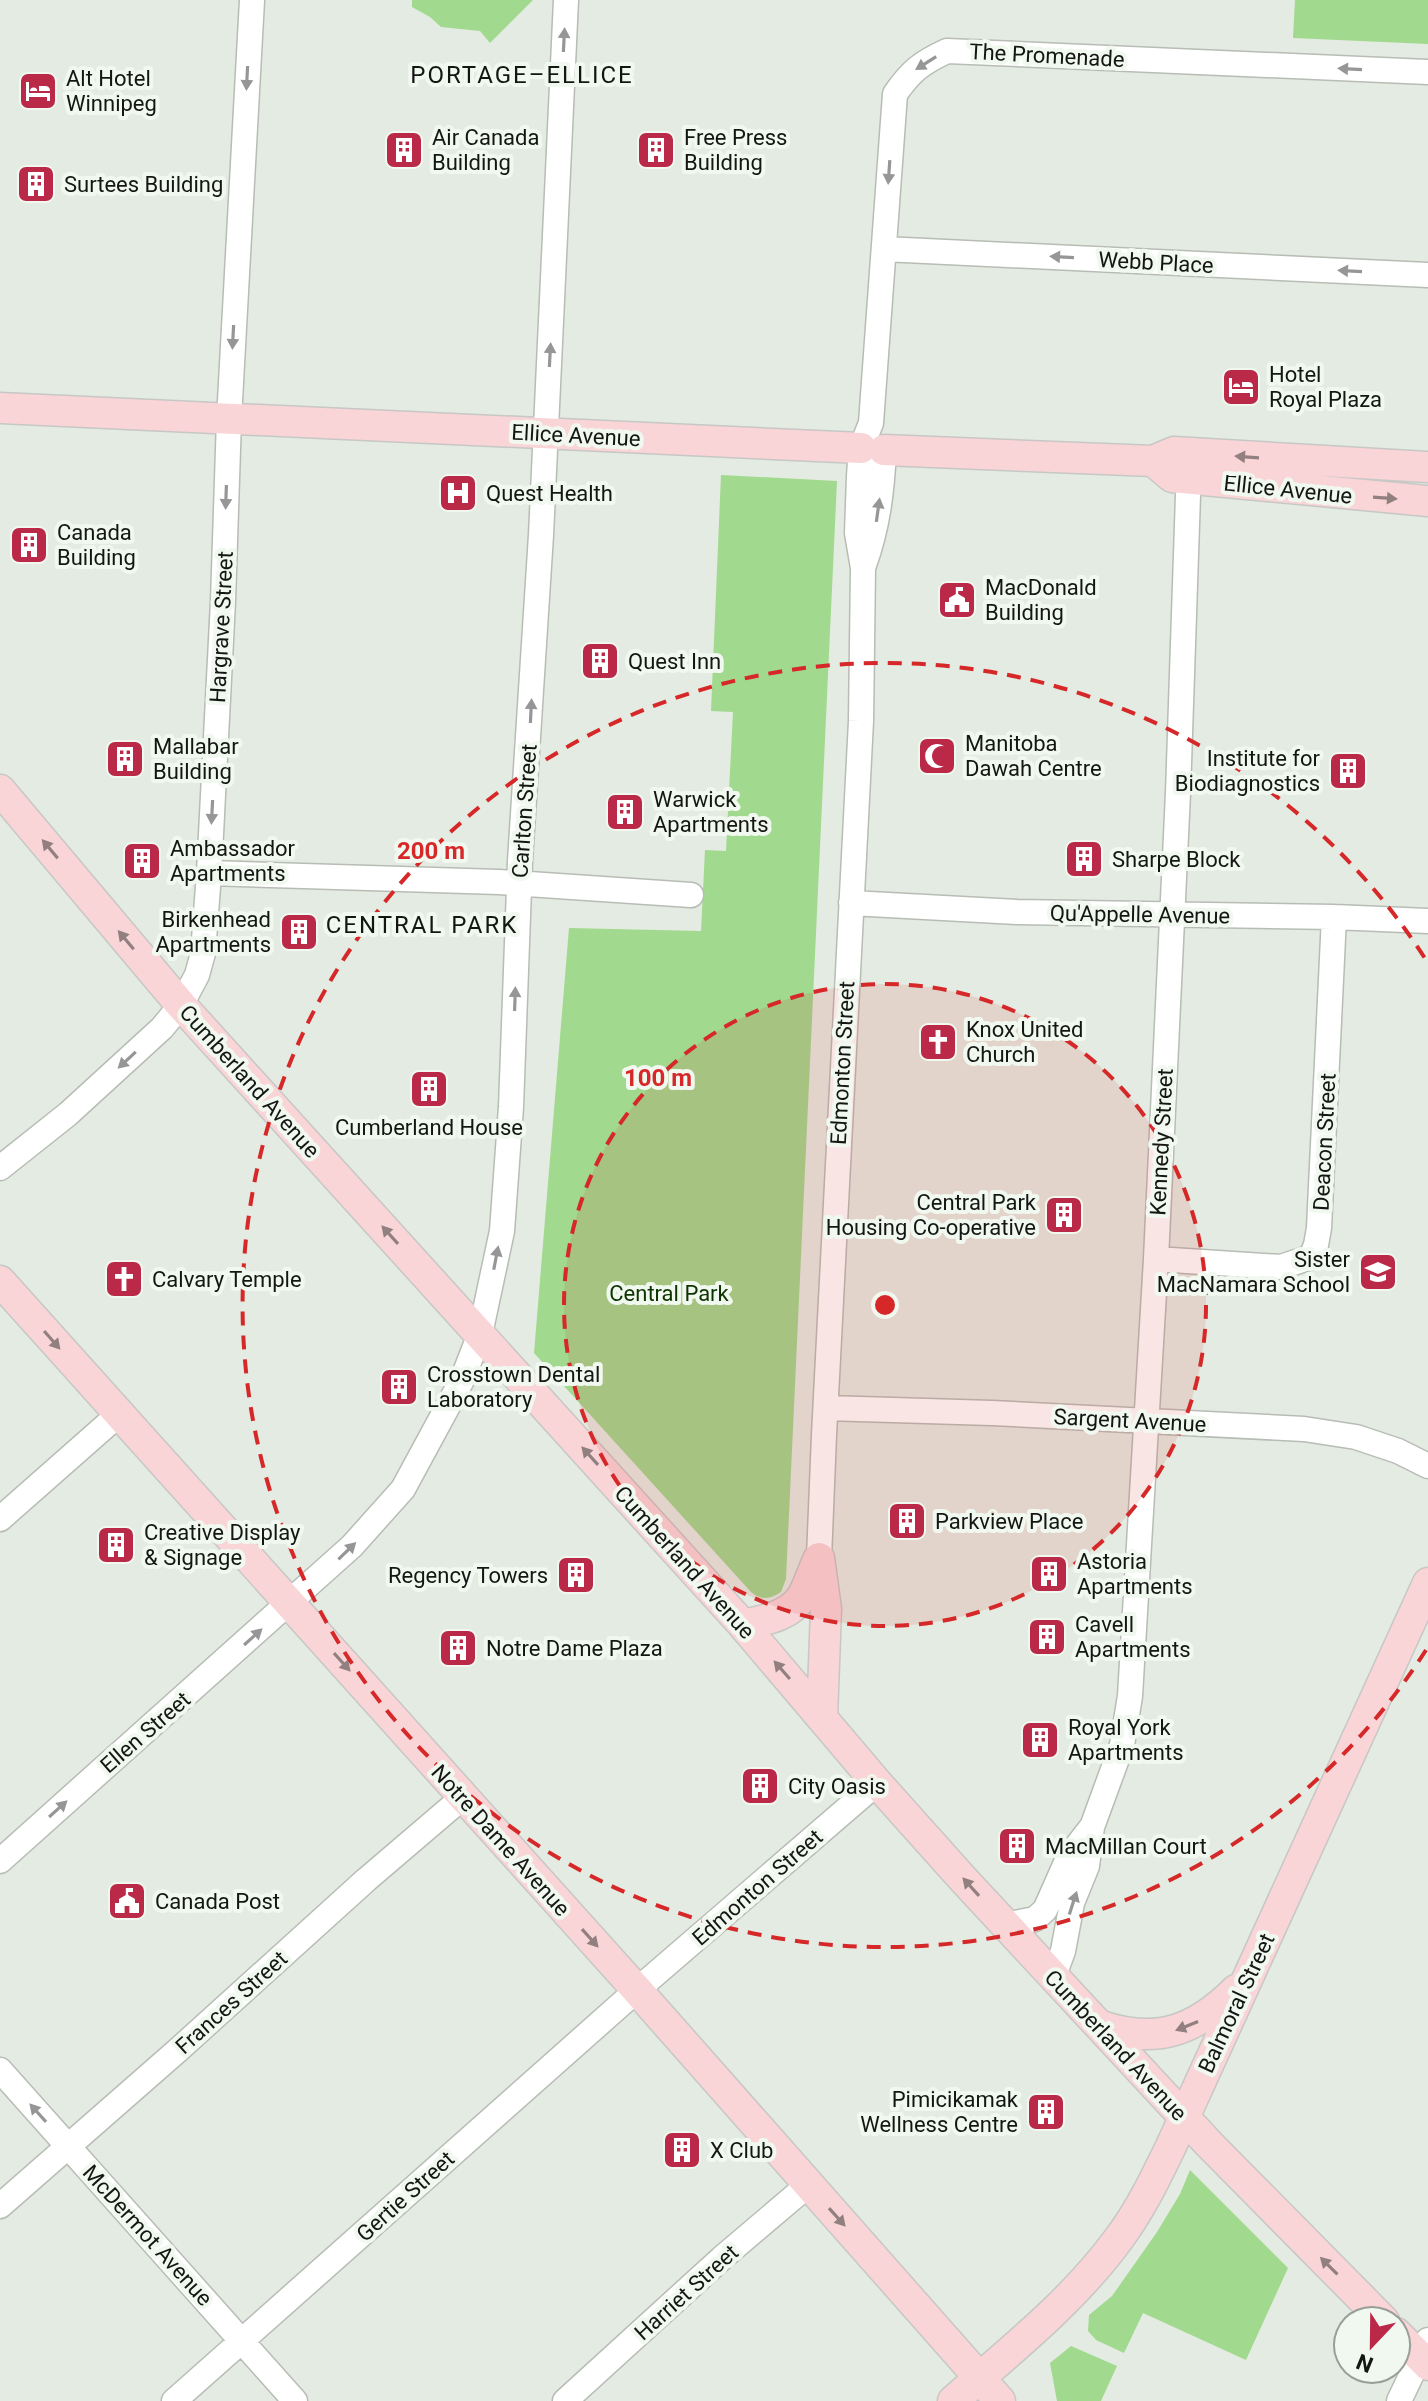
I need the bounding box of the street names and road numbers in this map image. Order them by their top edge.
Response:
street label: The Promenade [969,39,1125,72]
street label: Webb Place [1098,247,1214,278]
street label: Ellice Avenue [511,420,641,451]
street label: Ellice Avenue [1222,470,1353,509]
street label: Hargrave Street [205,551,238,703]
street label: Carlton Street [507,743,542,879]
street label: Qu'Appelle Avenue [1050,900,1230,929]
street label: Edmonton Street [826,981,859,1146]
street label: Cumberland Avenue [175,1000,325,1163]
street label: Kennedy Street [1145,1068,1178,1216]
street label: Deacon Street [1308,1073,1341,1211]
street label: Sargent Avenue [1053,1404,1207,1437]
street label: Cumberland Avenue [610,1481,760,1644]
street label: Ellen Street [95,1687,195,1778]
street label: Notre Dame Avenue [426,1760,575,1921]
street label: Edmonton Street [687,1824,827,1951]
street label: Balmoral Street [1193,1930,1280,2077]
street label: Frances Street [171,1946,292,2059]
street label: Cumberland Avenue [1039,1965,1192,2126]
street label: Gertie Street [352,2146,459,2247]
street label: McDermot Avenue [78,2160,217,2311]
street label: Harriet Street [630,2239,743,2345]

